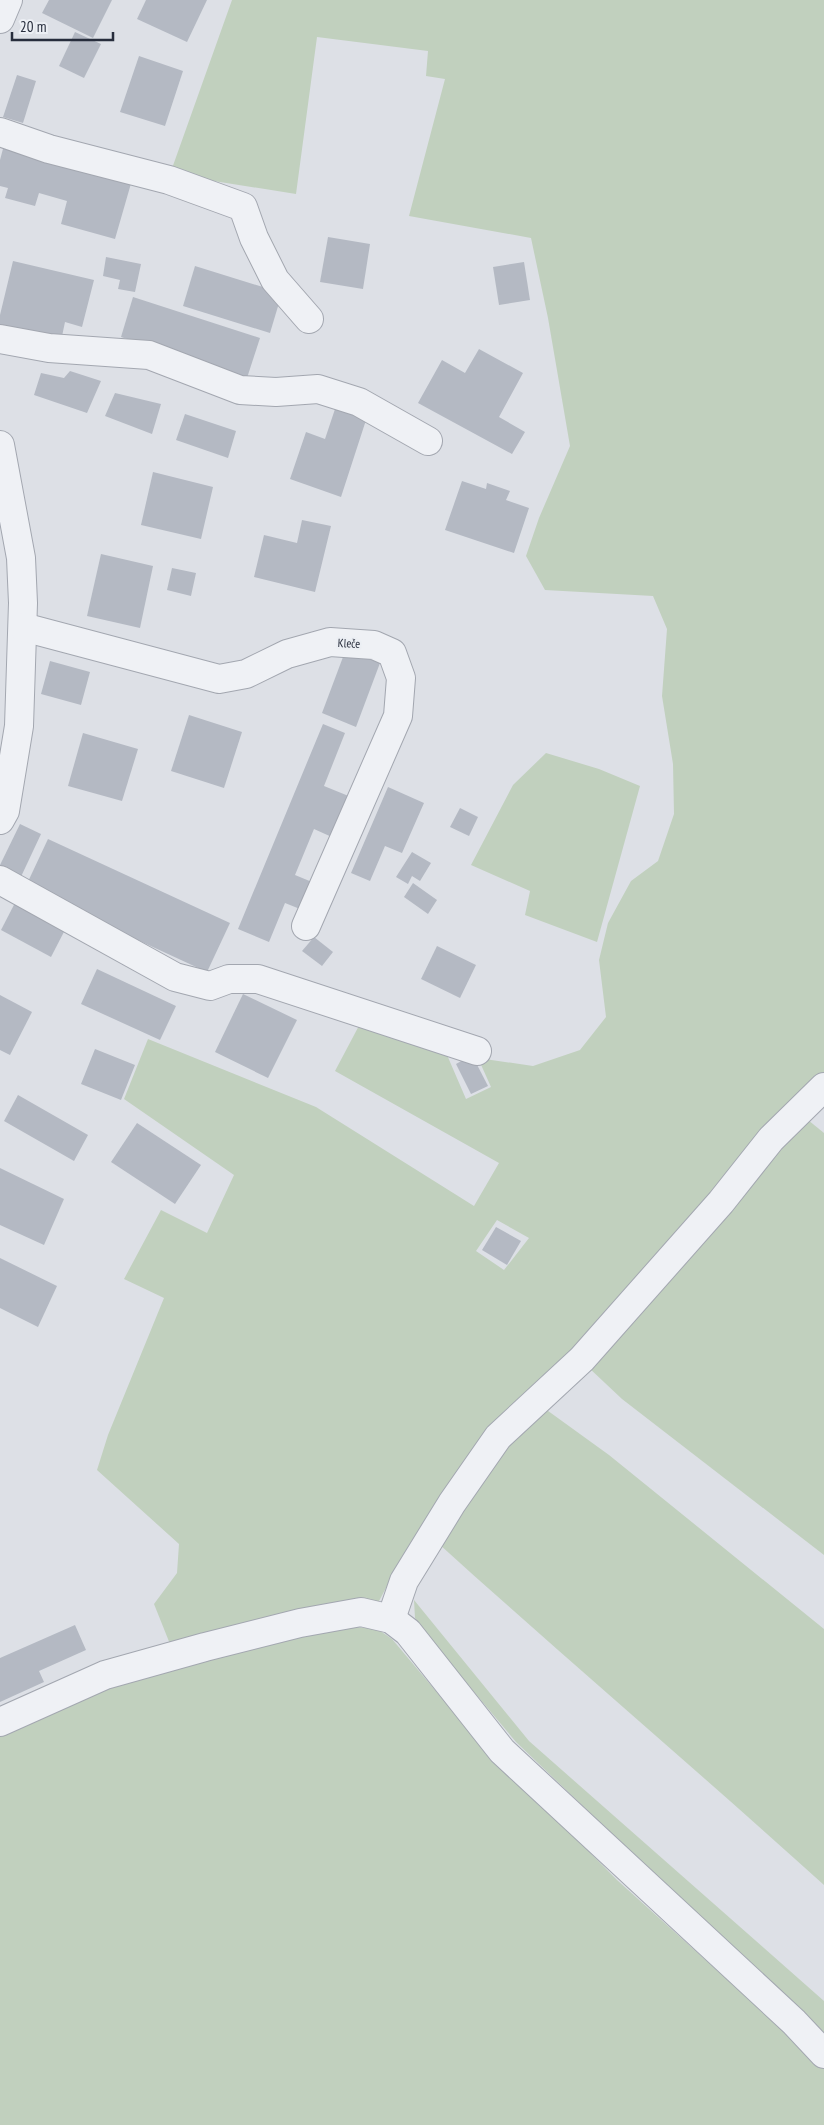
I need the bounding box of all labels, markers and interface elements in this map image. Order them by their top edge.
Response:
scale bar [12,10,114,42]
text: 20 m [20,17,46,36]
street label: Kleče [337,635,361,651]

